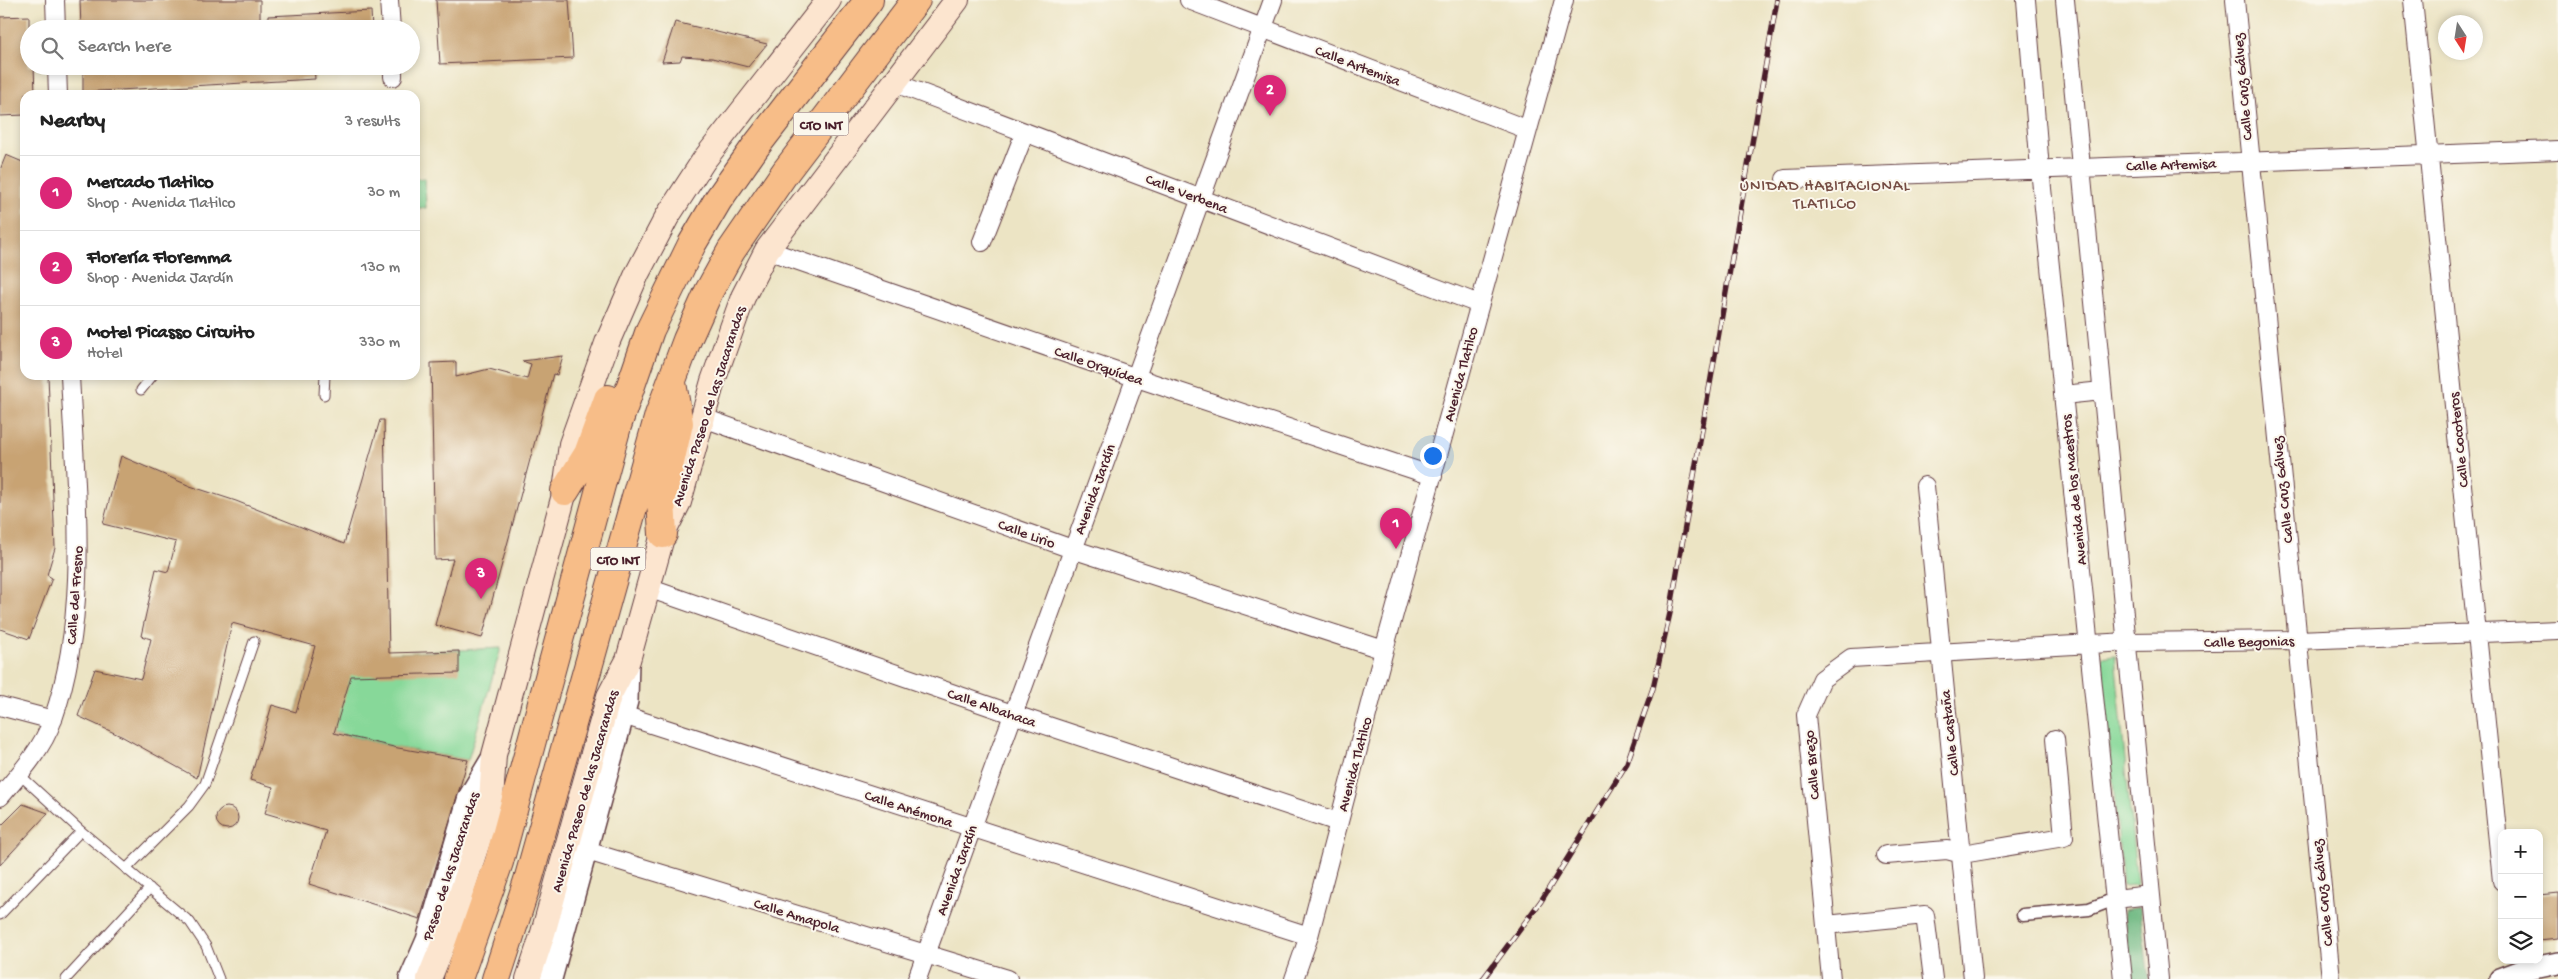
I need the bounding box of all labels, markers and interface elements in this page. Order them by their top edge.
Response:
north arrow [2438,15,2483,60]
search box [20,20,420,75]
street label: Calle Cruz Gálvez [2230,32,2258,141]
icon: search [38,34,66,62]
text: Search here [78,36,172,59]
street label: Calle Artemisa [1312,42,1403,92]
pin: 2 [1254,75,1286,116]
text: Nearby [40,110,105,135]
road number: CTO INT [794,112,848,136]
text: 3 results [345,113,400,132]
street label: Calle Artemisa [2126,155,2217,177]
street label: Calle Verbena [1143,171,1231,219]
text: Mercado Tlatilco [87,172,214,195]
district label: UNIDAD HABITACIONAL TLATILCO [1740,178,1910,215]
text: 1 [53,184,59,203]
text: 30 m [367,184,400,203]
text: Shop · Avenida Tlatilco [87,195,236,214]
text: Florería Floremma [87,247,231,270]
text: 2 [52,259,60,278]
text: 130 m [361,259,400,278]
text: Shop · Avenida Jardín [87,270,233,289]
street label: Avenida Paseo de las Jacarandas [669,304,751,509]
text: Motel Picasso Circuito [87,322,255,345]
street label: Avenida Tlatilco [1441,325,1483,424]
text: 3 [52,334,60,353]
text: 330 m [359,334,400,353]
street label: Calle Orquídea [1052,343,1146,391]
text: Hotel [87,345,123,364]
street label: Calle Cocoteros [2446,391,2474,488]
street label: Avenida de los Maestros [2058,413,2092,566]
street label: Calle Cruz Gálvez [2269,435,2299,544]
street label: Avenida Jardín [1071,442,1121,537]
your location [1420,443,1446,469]
pin: 1 [1380,508,1412,549]
street label: Calle Lirio [995,516,1058,554]
street label: Calle del Fresno [64,545,88,645]
road number: CTO INT [590,548,646,570]
pin: 3 [465,558,497,599]
street label: Calle Begonias [2204,633,2295,653]
street label: Calle Albahaca [945,685,1039,733]
street label: Avenida Paseo de las Jacarandas [548,688,624,895]
street label: Calle Castaña [1937,688,1964,777]
street label: Avenida Tlatilco [1335,715,1377,814]
street label: Calle Brezo [1801,729,1825,800]
street label: Calle Anémona [862,787,956,833]
street label: Paseo de las Jacarandas [419,790,485,944]
street label: Avenida Jardín [933,823,983,918]
map controls [2498,829,2543,964]
button: + [2498,829,2543,874]
street label: Calle Cruz Gálvez [2309,838,2339,947]
button: − [2498,874,2543,919]
street label: Calle Amapola [751,895,842,939]
button: layers [2498,919,2543,964]

